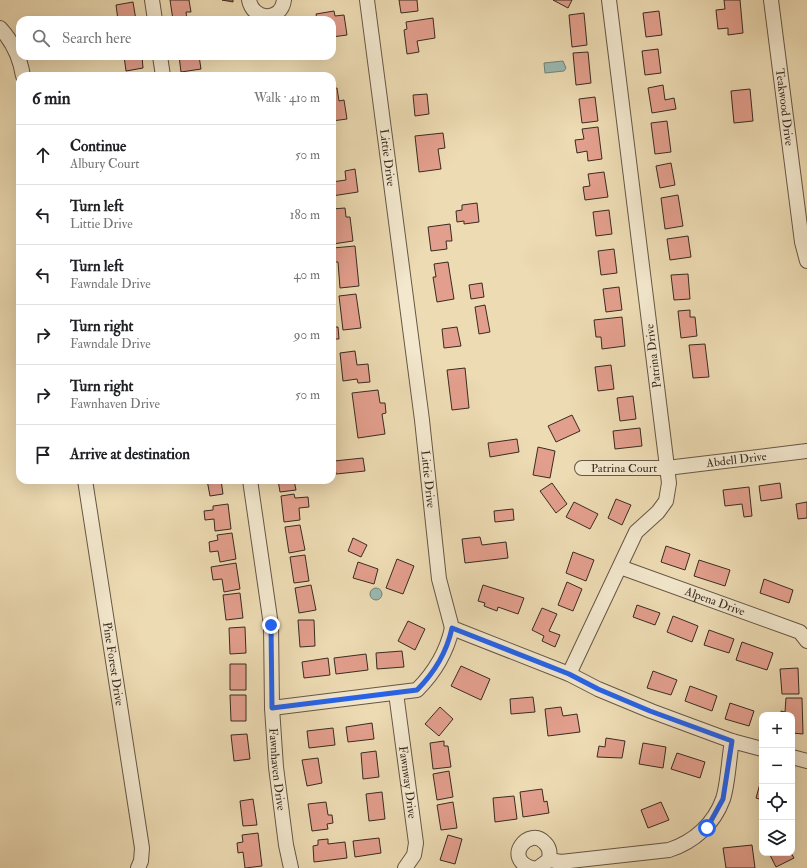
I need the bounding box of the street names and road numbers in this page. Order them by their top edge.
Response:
street label: Teakwood Drive [772,68,797,147]
street label: Littie Drive [376,128,398,187]
street label: Patrina Drive [642,323,665,389]
street label: Abdell Drive [705,449,768,471]
street label: Littie Drive [417,450,438,509]
street label: Patrina Court [591,461,657,476]
street label: Alpena Drive [682,584,747,620]
street label: Pine Forest Drive [99,621,127,707]
street label: Fawnhaven Drive [265,727,289,812]
street label: Fawnway Drive [395,745,420,819]

